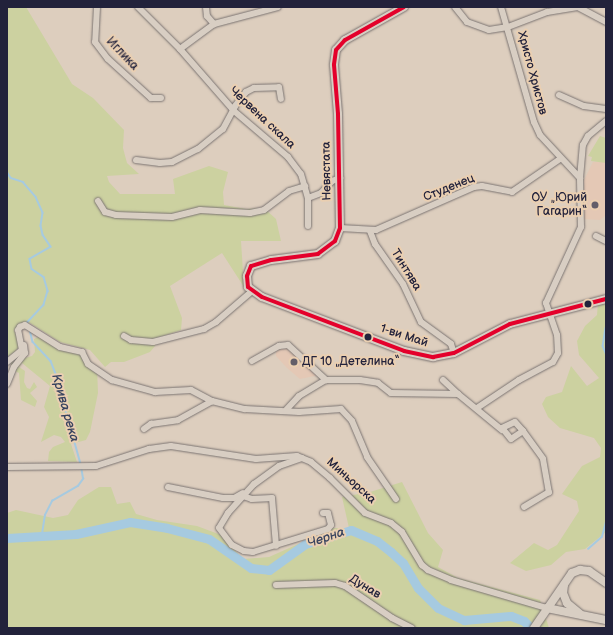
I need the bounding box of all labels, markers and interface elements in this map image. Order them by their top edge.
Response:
street label: Христо Христов [514,30,550,116]
street label: Иглика [103,34,141,74]
street label: Червена скала [226,84,298,152]
street label: Невястата [319,141,335,201]
street label: Студенец [421,171,477,205]
place label: ОУ „Юрий Гагарин“ [531,191,587,219]
marker: ОУ „Юрий Гагарин“ [590,200,600,210]
street label: Тинтява [388,247,424,293]
unlabelled marker [583,299,593,309]
street label: 1-ви Май [378,322,430,350]
unlabelled marker [363,332,373,342]
place label: ДГ 10 „Детелина“ [302,355,399,369]
marker: ДГ 10 „Детелина“ [289,357,299,367]
water label: Крива река [48,372,82,444]
street label: Миньорска [323,455,379,507]
water label: Черна [305,524,347,552]
street label: Дунав [347,572,383,602]

